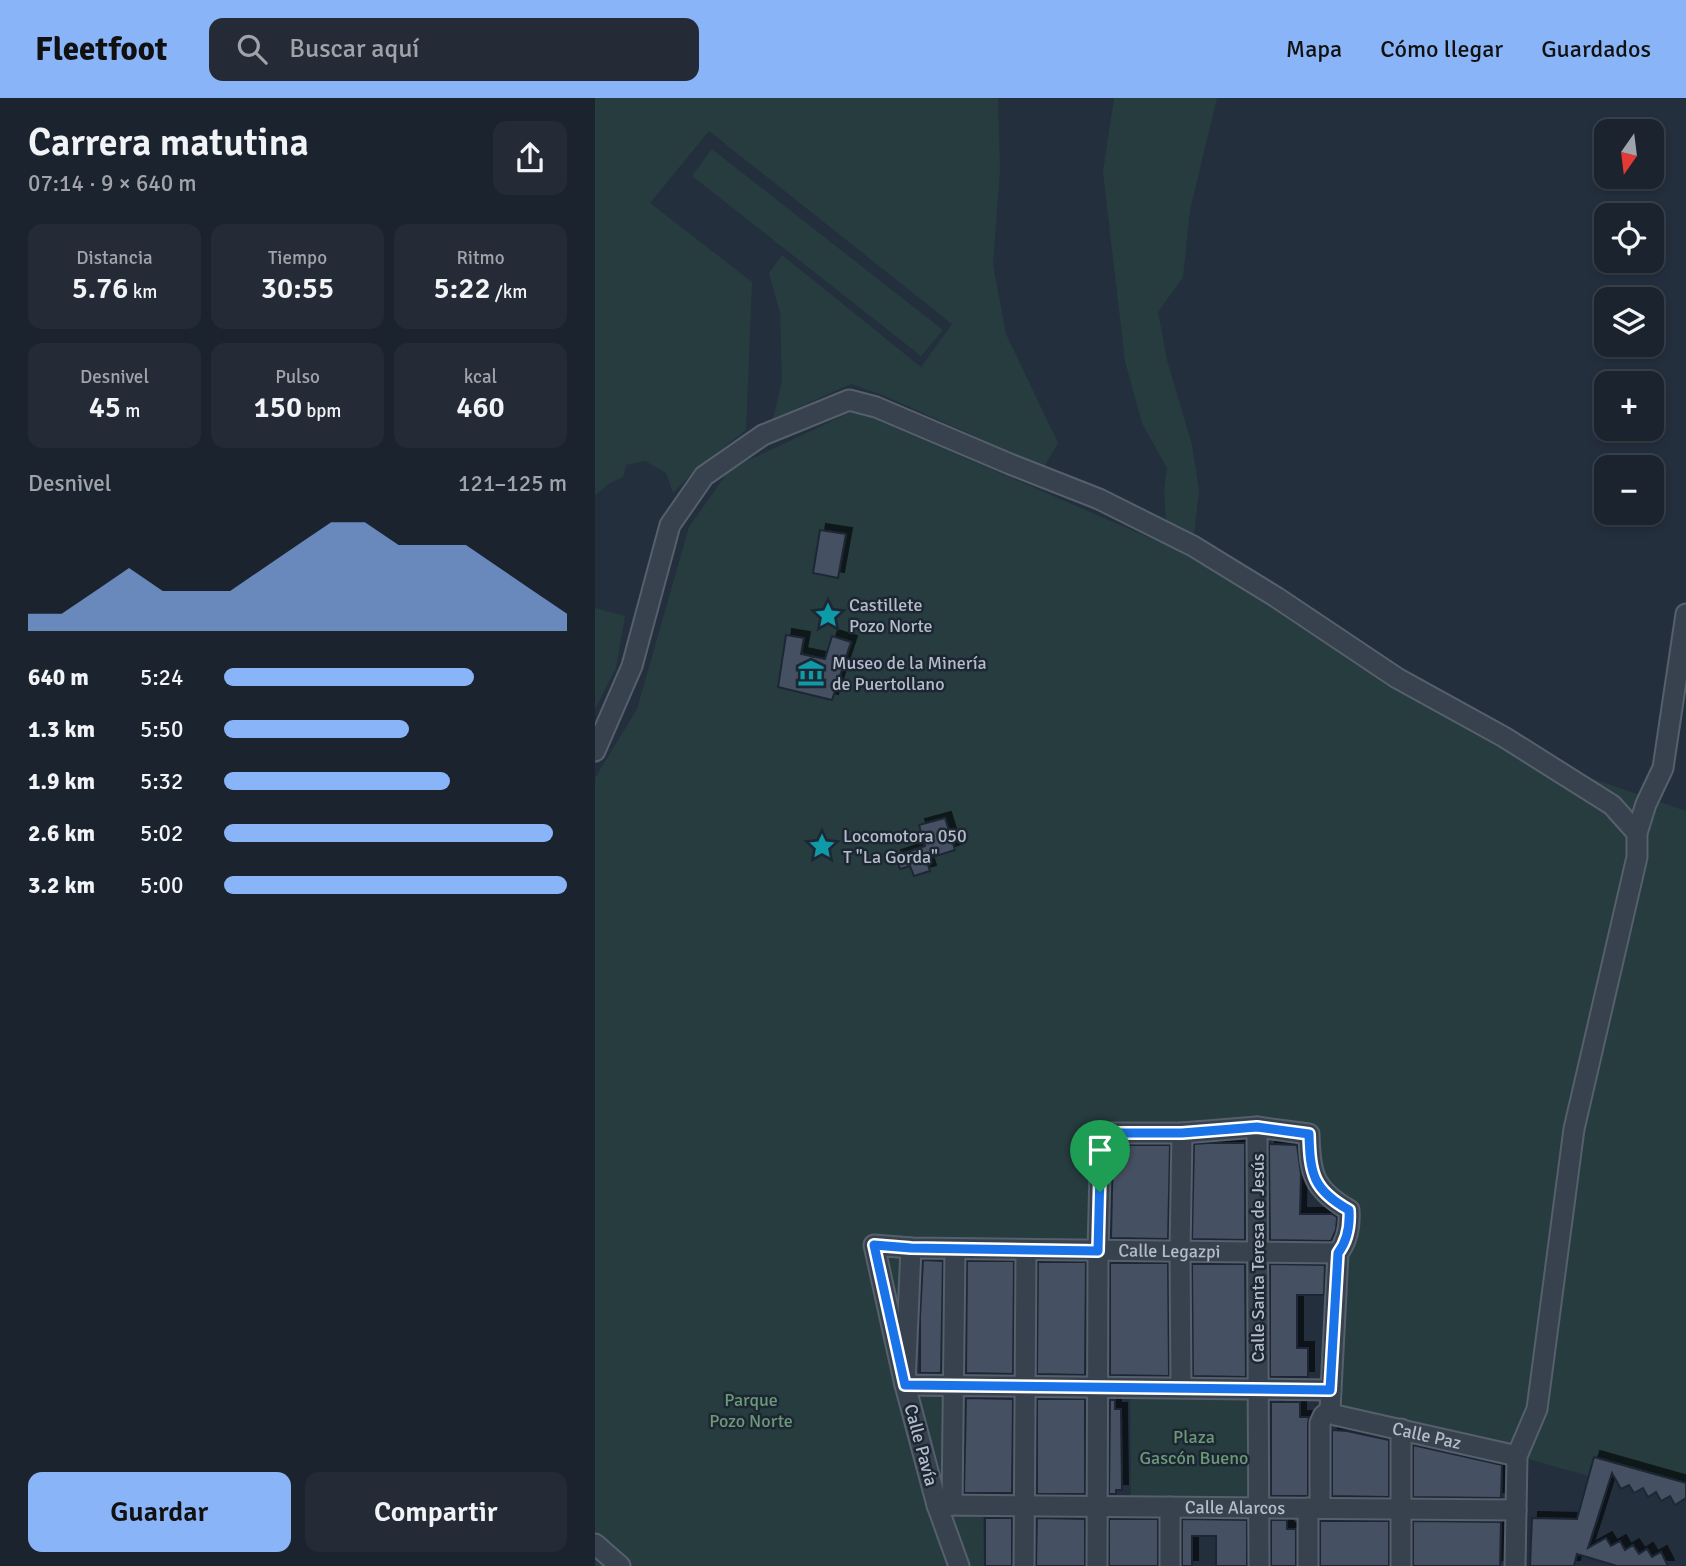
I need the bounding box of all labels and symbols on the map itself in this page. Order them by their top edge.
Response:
north arrow [1594,119,1664,189]
place label: Castillete Pozo Norte [849,594,933,637]
place icon: Castillete Pozo Norte [813,600,843,630]
place label: Museo de la Minería de Puertollano [832,652,987,695]
museum icon: Museo de la Minería de Puertollano [796,658,826,688]
place label: Locomotora 050 T "La Gorda" [843,825,967,868]
place icon: Locomotora 050 T "La Gorda" [807,831,837,861]
pin [1070,1120,1130,1192]
street label: Calle Santa Teresa de Jesús [1247,1153,1269,1363]
street label: Calle Legazpi [1118,1239,1221,1263]
park label: Parque Pozo Norte [709,1389,793,1432]
street label: Calle Pavía [900,1402,942,1488]
street label: Calle Paz [1390,1417,1463,1454]
park label: Plaza Gascón Bueno [1140,1426,1248,1469]
street label: Calle Alarcos [1185,1496,1285,1519]

